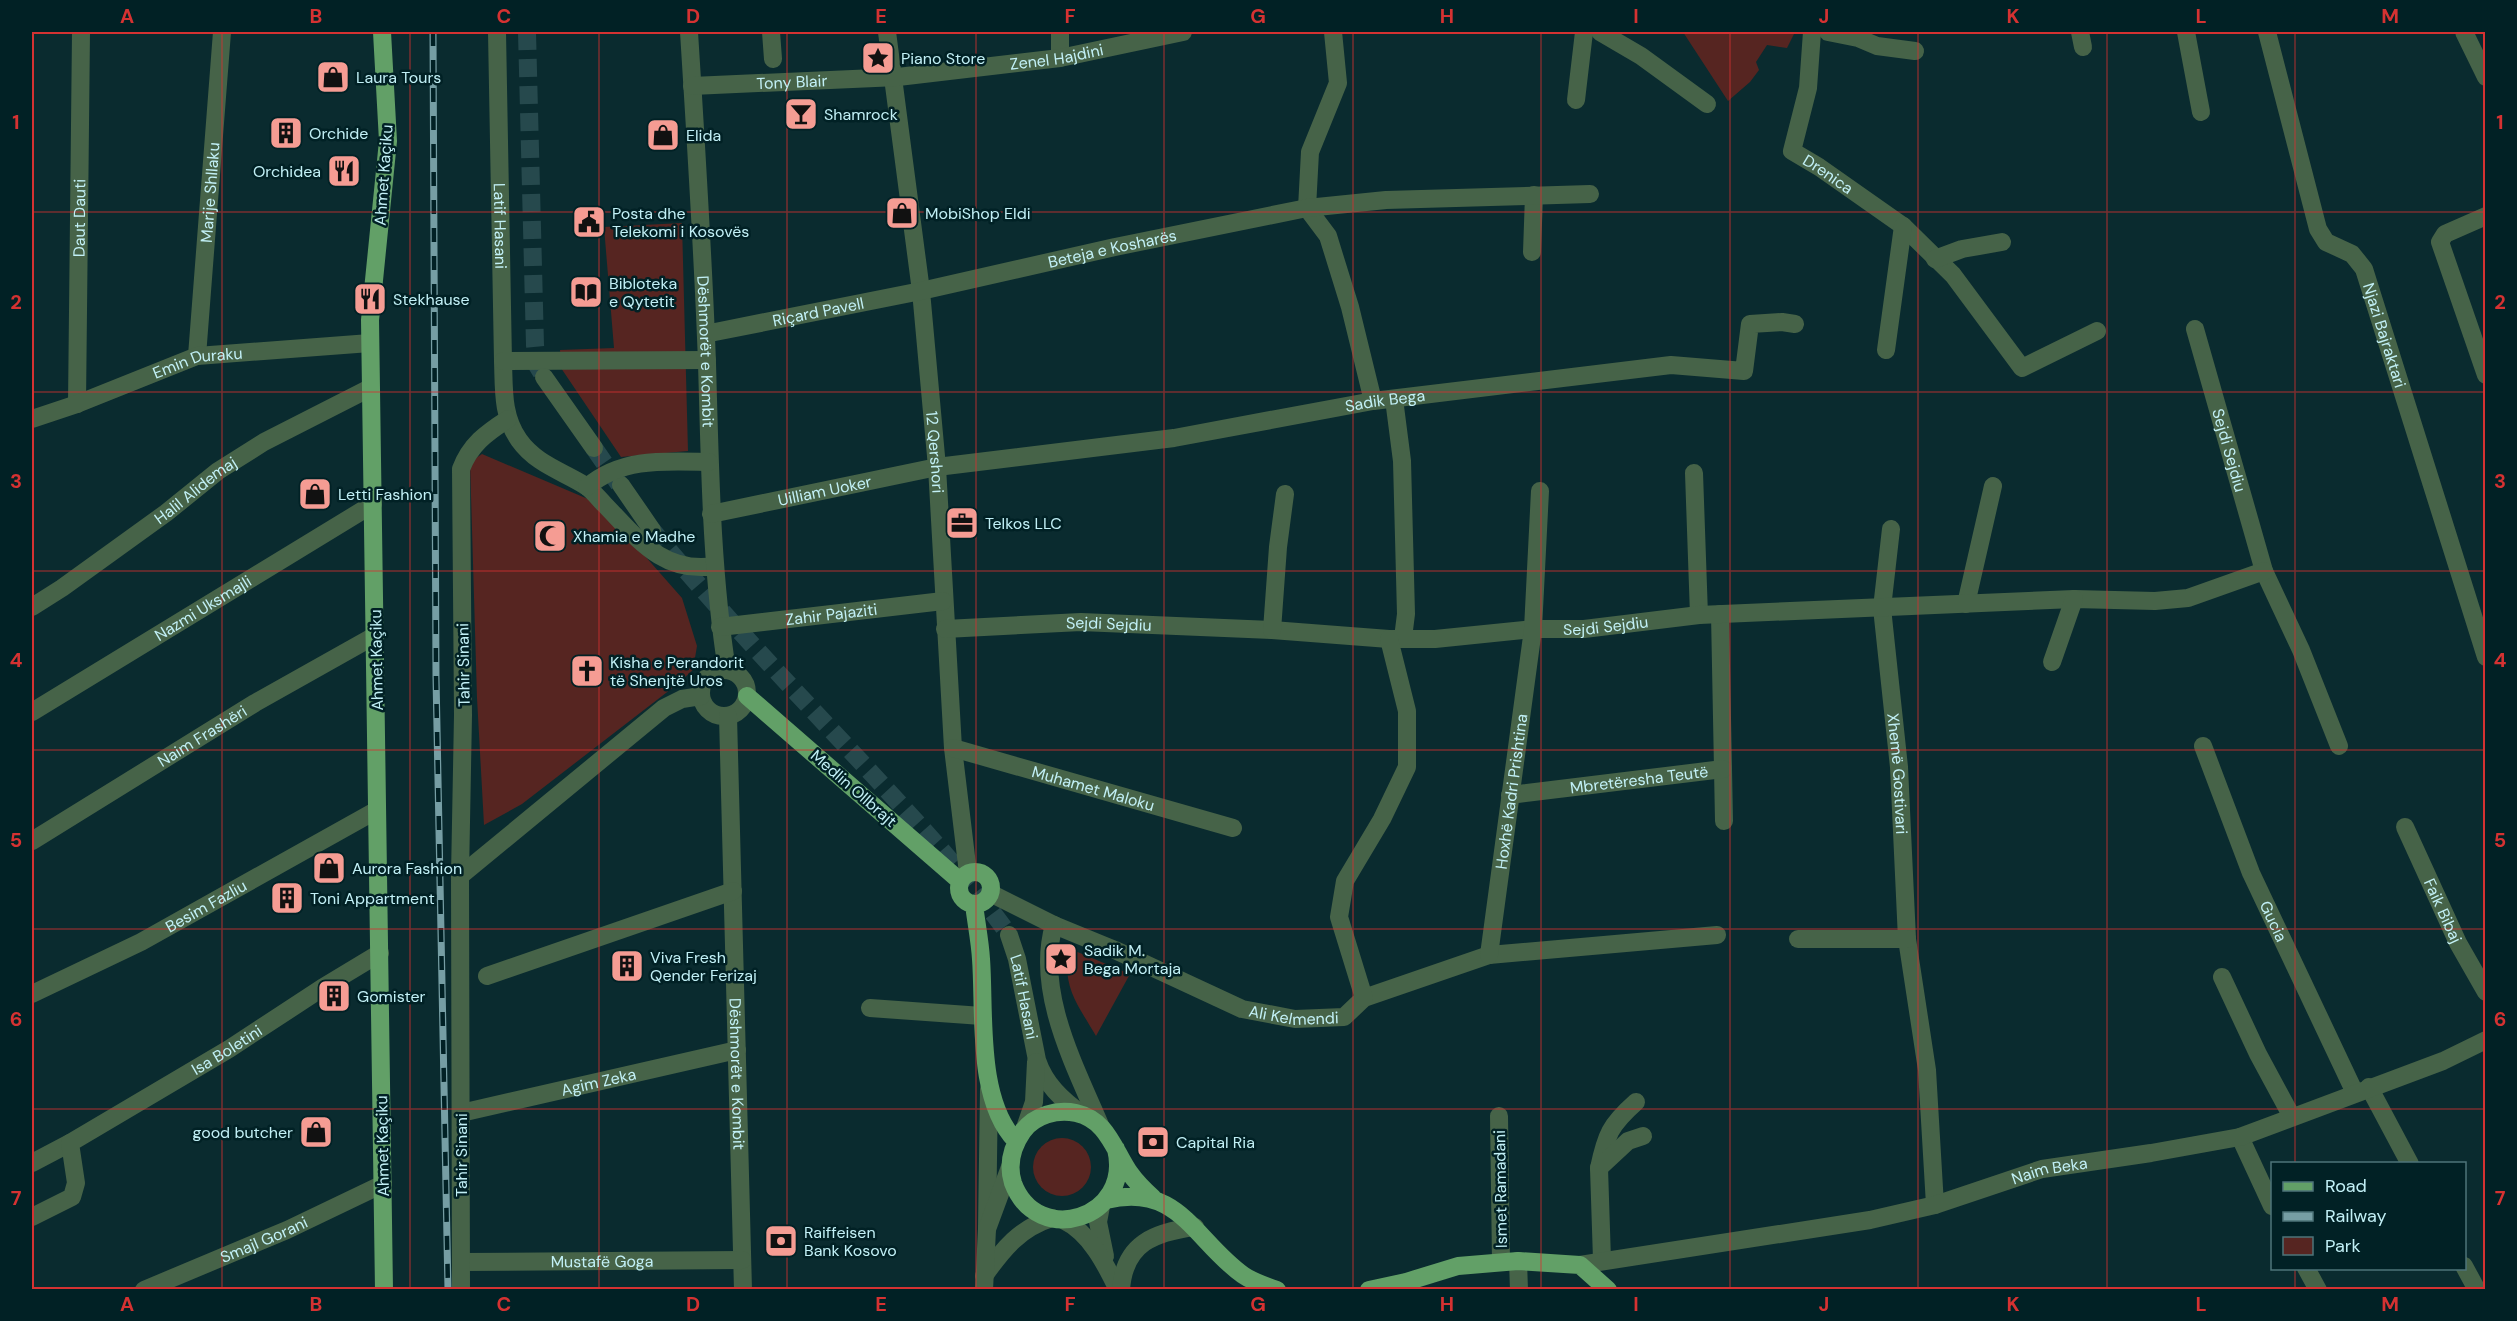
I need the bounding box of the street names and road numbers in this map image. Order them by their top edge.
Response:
street label: Zenel Hajdini [1009,39,1105,75]
street label: Tony Blair [756,70,828,94]
street label: Ahmet Kaçiku [369,124,398,226]
street label: Marije Shllaku [196,141,224,244]
street label: Drenica [1799,150,1857,199]
street label: Daut Dauti [69,179,90,257]
street label: Latif Hasani [489,183,511,269]
street label: Beteja e Kosharës [1046,225,1178,273]
street label: Dëshmorët e Kombit [692,275,719,428]
street label: Njazi Bajraktari [2358,280,2411,390]
street label: Riçard Pavell [771,293,866,331]
street label: Emin Duraku [150,343,243,384]
street label: Sadik Bega [1343,385,1426,417]
street label: Sejdi Sejdiu [2207,406,2251,494]
street label: 12 Qershori [921,410,948,494]
street label: Halil Alidemaj [150,452,241,529]
street label: Uilliam Uoker [776,471,873,511]
street label: Nazmi Uksmajli [151,571,255,646]
street label: Zahir Pajaziti [784,599,878,630]
street label: Ahmet Kaçiku [365,609,388,711]
street label: Sejdi Sejdiu [1563,611,1650,640]
street label: Sejdi Sejdiu [1065,612,1152,636]
street label: Tahir Sinani [452,623,475,707]
street label: Naim Frashëri [154,701,251,772]
street label: Xhemë Gostivari [1882,712,1912,835]
street label: Hoxhë Kadri Prishtina [1491,713,1532,871]
street label: Medlin Ollbrajt [806,745,901,832]
street label: Muhamet Maloku [1029,761,1157,816]
street label: Mbretëresha Teutë [1569,761,1709,799]
street label: Besim Fazliu [162,875,250,937]
street label: Faik Bibaj [2419,875,2467,947]
street label: Gucia [2255,897,2292,945]
street label: Latif Hasani [1005,952,1043,1041]
street label: Dëshmorët e Kombit [724,998,749,1150]
street label: Ali Kelmendi [1247,1001,1339,1030]
street label: Isa Boletini [188,1020,266,1080]
street label: Agim Zeka [559,1063,638,1101]
street label: Ahmet Kaçiku [371,1095,394,1197]
street label: Tahir Sinani [451,1113,472,1197]
street label: Ismet Ramadani [1489,1130,1512,1248]
street label: Naim Beka [2009,1152,2089,1190]
street label: Smajl Gorani [217,1212,311,1268]
street label: Mustafë Goga [551,1251,653,1272]

